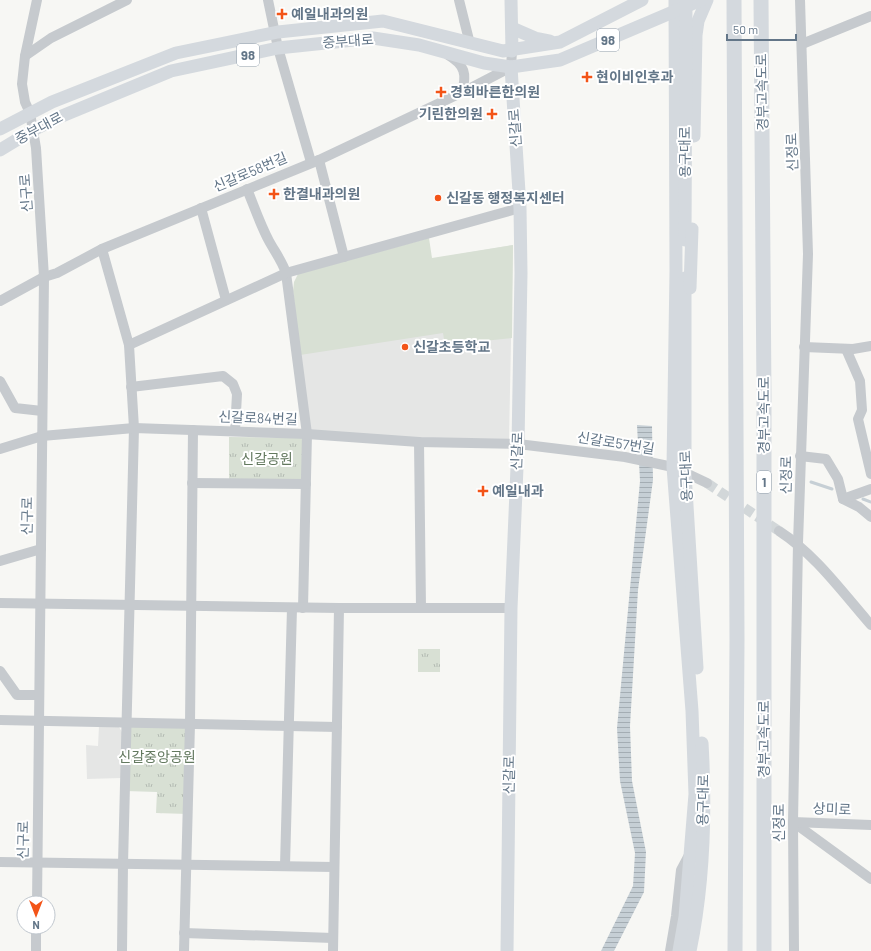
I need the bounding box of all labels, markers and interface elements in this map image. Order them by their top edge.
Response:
place label: 예일내과의원 [291,5,368,22]
marker: 예일내과의원 [276,8,288,20]
scale bar [727,16,796,42]
text: 50 m [733,22,758,36]
road number: 98 [597,29,619,51]
street label: 중부대로 [322,30,374,51]
road number: 98 [237,44,259,66]
street label: 경부고속도로 [752,53,771,131]
place label: 현이비인후과 [596,68,673,85]
marker: 현이비인후과 [581,71,593,83]
place label: 경희바른한의원 [450,83,540,100]
marker: 경희바른한의원 [435,86,447,98]
place label: 기린한의원 [419,105,483,122]
street label: 중부대로 [12,108,66,147]
marker: 기린한의원 [486,108,498,120]
street label: 신갈로 [505,108,524,148]
street label: 용구대로 [676,126,693,178]
street label: 신정로 [782,132,801,172]
street label: 신갈로58번길 [210,148,289,195]
street label: 신구로 [16,173,35,213]
place label: 한결내과의원 [283,185,360,202]
marker: 한결내과의원 [268,188,280,200]
place label: 신갈동 행정복지센터 [446,189,565,206]
marker: 신갈동 행정복지센터 [433,193,443,203]
place label: 신갈초등학교 [413,338,490,355]
marker: 신갈초등학교 [400,342,410,352]
street label: 경부고속도로 [755,376,772,454]
street label: 신갈로84번길 [218,408,298,427]
street label: 신갈로57번길 [576,428,656,457]
street label: 신갈로 [507,431,526,471]
park label: 신갈공원 [241,450,293,467]
street label: 용구대로 [676,450,695,502]
street label: 신정로 [777,455,794,494]
road number: 1 [757,471,771,493]
place label: 예일내과 [492,482,544,499]
marker: 예일내과 [477,485,489,497]
street label: 신구로 [18,496,35,535]
street label: 경부고속도로 [755,700,772,778]
park label: 신갈중앙공원 [118,748,196,765]
street label: 신갈로 [500,755,517,794]
street label: 용구대로 [694,774,711,826]
street label: 상미로 [812,799,852,818]
street label: 신정로 [770,804,787,842]
street label: 신구로 [14,820,31,859]
north arrow [16,895,56,935]
text: N [32,919,40,932]

